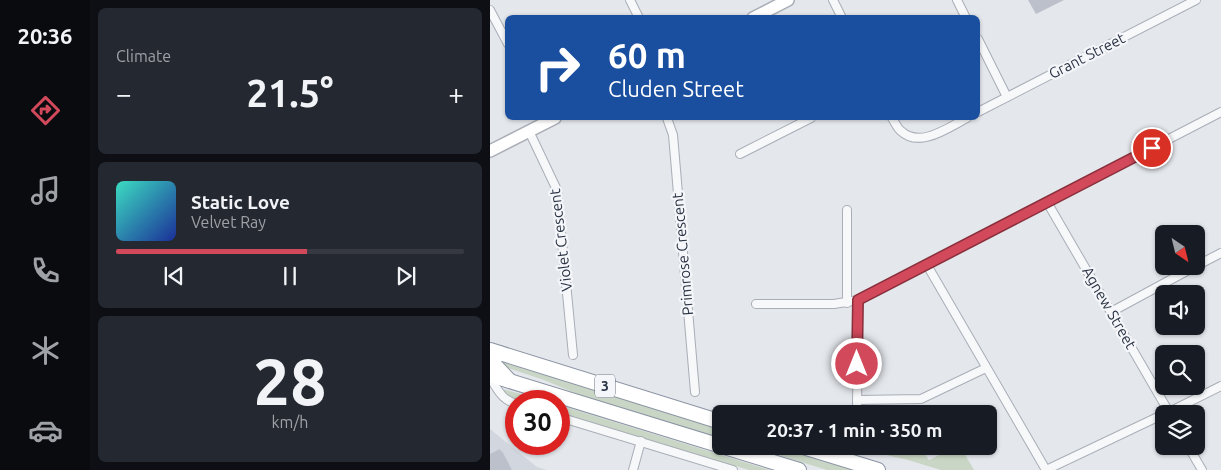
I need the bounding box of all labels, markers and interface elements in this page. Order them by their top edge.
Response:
text: 20:36 [17,23,73,48]
street label: Grant Street [1046,29,1128,82]
icon: right [525,35,590,100]
text: 60 m [608,35,686,75]
text: Climate [116,47,171,65]
text: 21.5° [246,72,334,114]
text: Cluden Street [608,76,744,101]
text: − [116,78,132,109]
text: + [448,78,464,109]
icon: directions [28,93,63,128]
pin [1131,127,1173,169]
icon: arrive [1138,134,1166,162]
icon: music [28,173,63,208]
street label: Violet Crescent [546,188,575,292]
text: Static Love [191,191,290,213]
street label: Primrose Crescent [669,192,696,316]
text: Velvet Ray [191,213,266,231]
north arrow [1155,225,1205,275]
map controls [1155,225,1205,455]
icon: phone [28,253,63,288]
icon: previous [160,262,188,290]
icon: pause [276,262,304,290]
icon: next [392,262,420,290]
street label: Agnew Street [1079,264,1140,352]
button: sound [1155,285,1205,335]
icon: climate [28,333,63,368]
position arrow [830,337,882,389]
text: 28 [253,344,327,417]
button: search [1155,345,1205,395]
road number: 3 [595,374,615,398]
speed limit sign: 30 [505,390,570,455]
button: layers [1155,405,1205,455]
icon: car [28,413,63,448]
text: km/h [272,413,308,431]
text: 20:37 · 1 min · 350 m [767,419,942,441]

